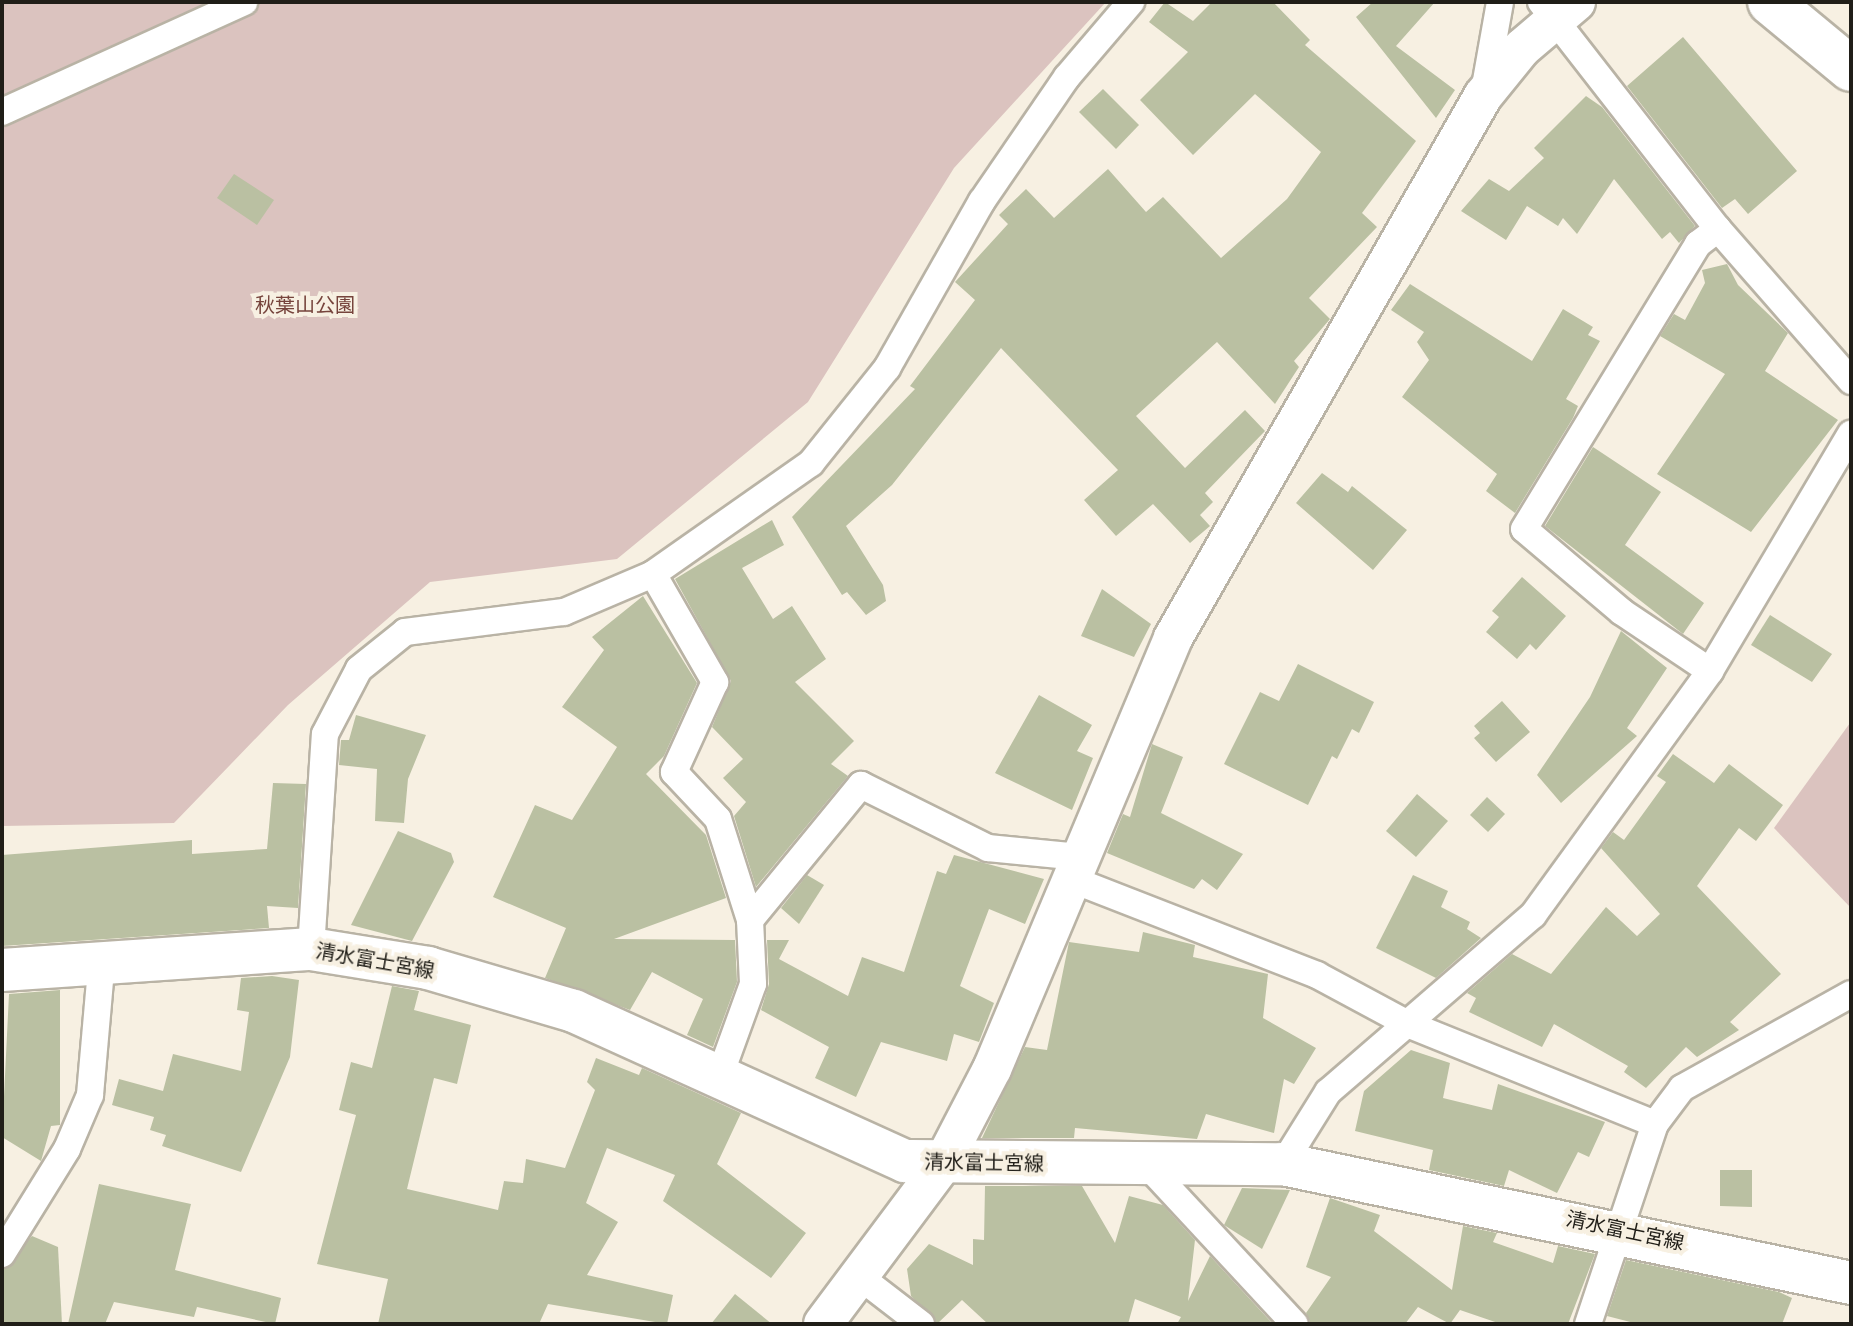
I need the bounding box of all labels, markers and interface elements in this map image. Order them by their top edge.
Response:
park label: 秋葉山公園 [255,293,355,317]
street label: 清水富士宮線 [314,939,436,983]
street label: 清水富士宮線 [924,1150,1044,1176]
street label: 清水富士宮線 [1564,1207,1686,1255]

